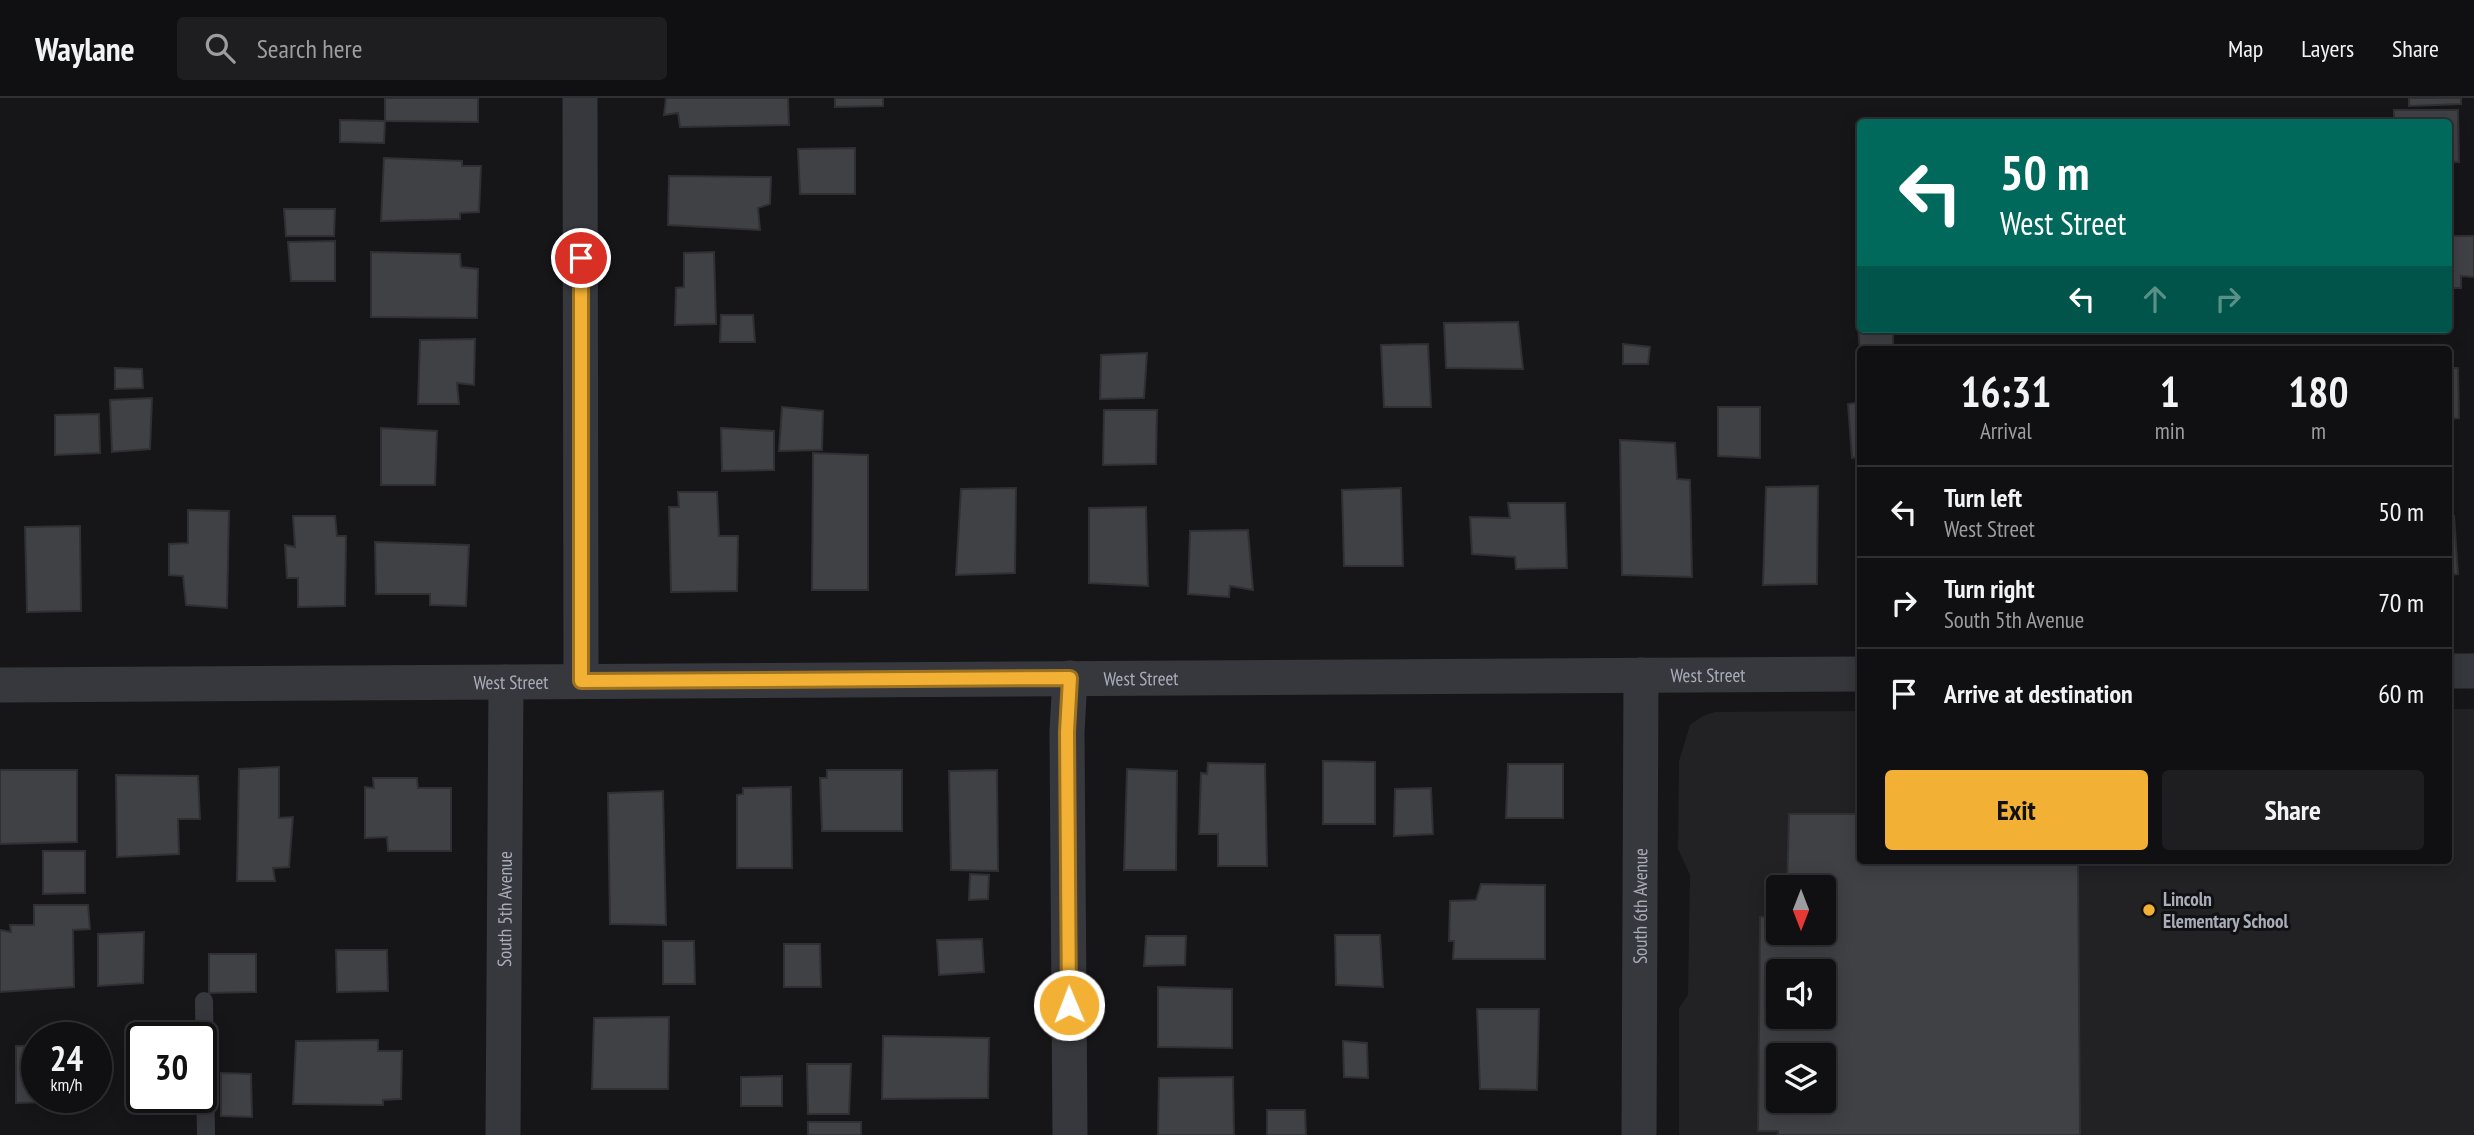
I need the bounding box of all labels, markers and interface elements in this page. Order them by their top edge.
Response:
search box [177,17,667,80]
text: Waylane [35,27,135,70]
icon: search [201,29,239,67]
text: Search here [257,32,362,65]
text: Map [2228,33,2263,64]
text: Layers [2301,33,2354,64]
text: Share [2392,33,2439,64]
text: 50 m [2000,140,2089,204]
icon: left [1885,147,1976,238]
text: West Street [2000,202,2126,244]
pin [551,228,611,288]
icon: arrive [562,239,600,277]
icon: left [2063,280,2101,318]
icon: ahead [2136,280,2174,318]
icon: right [2209,280,2247,318]
text: 16:31 [1960,364,2051,419]
text: 1 [2160,364,2180,419]
text: 180 [2288,364,2349,419]
text: Arrival [1980,416,2032,445]
text: min [2155,416,2185,445]
text: m [2311,416,2326,445]
text: Turn left [1944,481,2022,514]
icon: left [1885,493,1923,531]
text: 50 m [2378,495,2424,528]
text: West Street [1944,514,2035,543]
text: Turn right [1944,572,2035,605]
icon: right [1885,584,1923,622]
text: 70 m [2378,586,2424,619]
text: South 5th Avenue [1944,605,2084,634]
street label: West Street [1670,663,1746,687]
street label: West Street [1103,666,1179,690]
street label: West Street [473,670,549,694]
icon: arrive [1885,675,1923,713]
text: Arrive at destination [1944,677,2133,710]
text: 60 m [2378,677,2424,710]
button: Exit [1885,770,2148,850]
button: Share [2162,770,2424,850]
street label: South 6th Avenue [1628,848,1652,964]
street label: South 5th Avenue [492,851,517,967]
north arrow [1766,875,1836,945]
map controls [1766,875,1836,1113]
place label: Lincoln Elementary School [2163,887,2288,933]
marker: Lincoln Elementary School [2141,902,2157,918]
button: sound [1766,959,1836,1029]
position arrow [1032,968,1106,1042]
speed limit sign: 30 [126,1022,217,1113]
text: 24 [50,1035,83,1081]
button: layers [1766,1043,1836,1113]
text: km/h [51,1073,82,1096]

